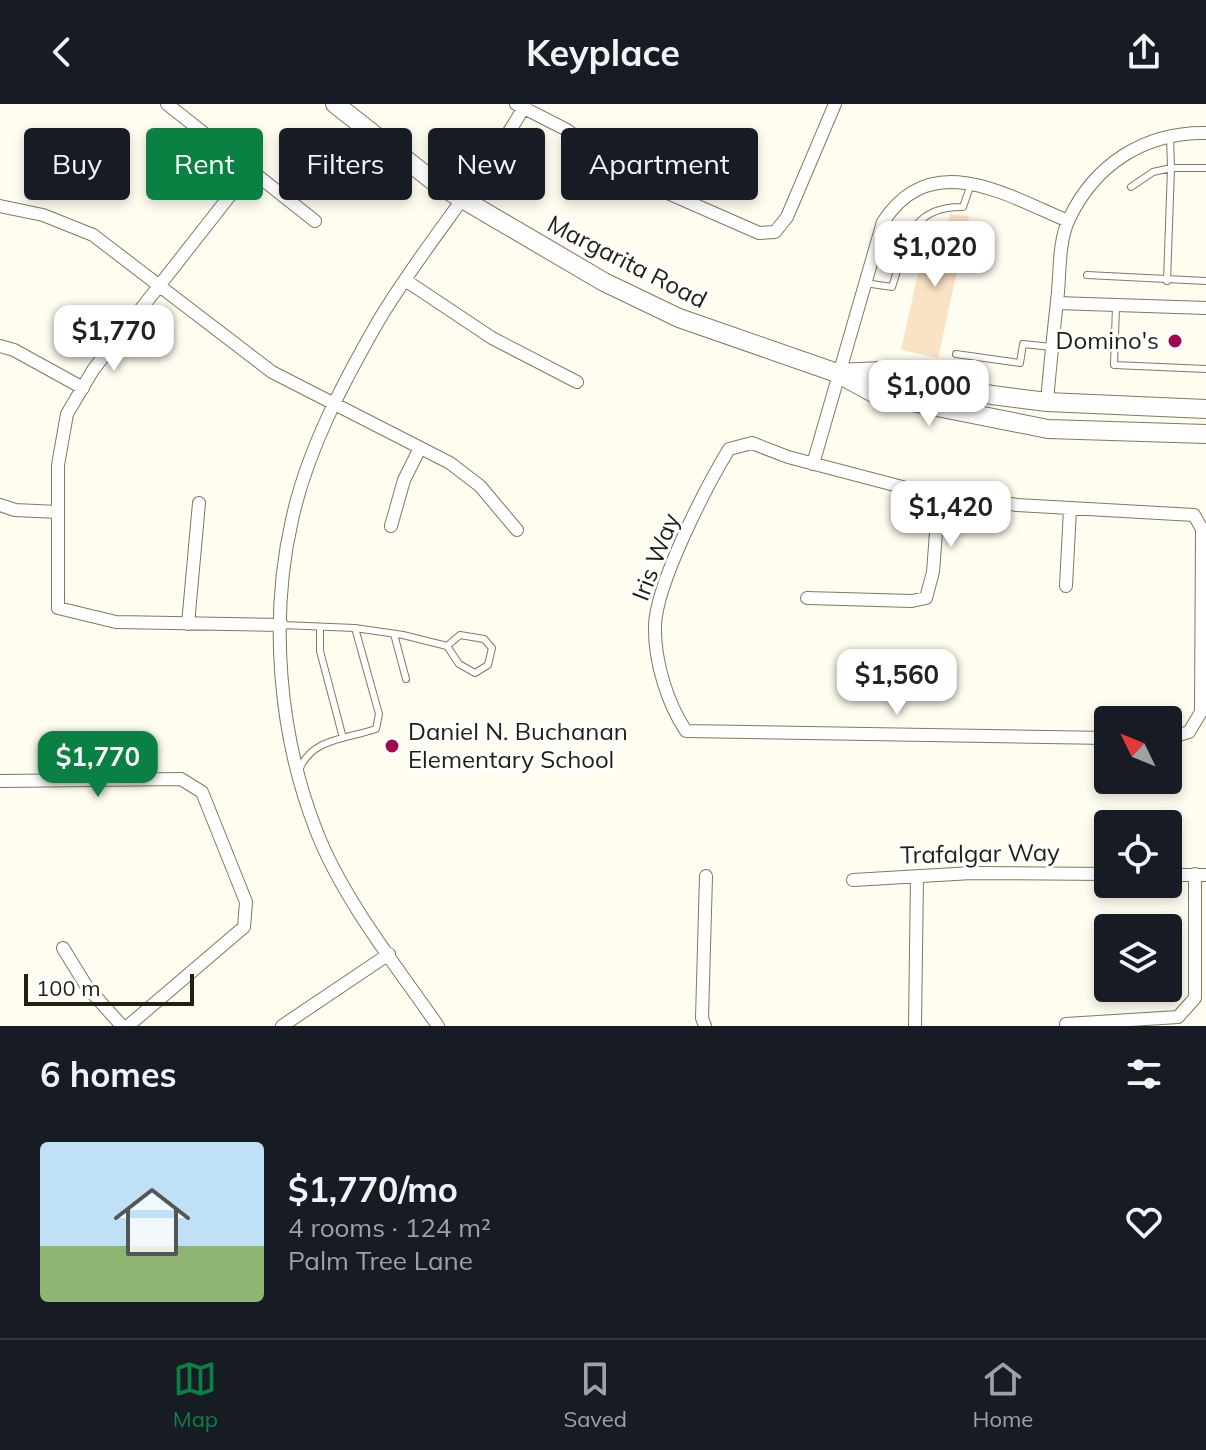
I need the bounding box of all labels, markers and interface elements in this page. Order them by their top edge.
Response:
icon: back [40,30,84,74]
text: Keyplace [526,30,680,75]
icon: share [1122,30,1166,74]
chip: Buy [24,128,130,200]
chip: Rent [146,128,263,200]
chip: Filters [279,128,412,200]
chip: New [428,128,545,200]
chip: Apartment [561,128,758,200]
street label: Margarita Road [543,208,712,314]
pin: $1,020 [870,221,1000,289]
text: $1,020 [893,230,977,263]
pin: $1,770 [49,305,179,373]
text: $1,770 [72,314,156,347]
place label: Domino's [1056,325,1159,355]
marker: Domino's [1166,332,1184,350]
pin: $1,000 [864,360,994,428]
text: $1,000 [887,369,971,402]
pin: $1,420 [886,481,1016,549]
text: $1,420 [909,490,993,523]
street label: Iris Way [625,508,685,605]
pin: $1,560 [832,649,962,717]
text: $1,560 [855,658,939,691]
north arrow [1094,706,1182,794]
map controls [1094,706,1182,1002]
place label: Daniel N. Buchanan Elementary School [408,716,628,774]
pin: $1,770 [33,731,163,799]
marker: Daniel N. Buchanan Elementary School [383,737,401,755]
text: $1,770 [56,740,140,773]
button: locate [1094,810,1182,898]
street label: Trafalgar Way [900,837,1060,869]
button: layers [1094,914,1182,1002]
scale bar [24,970,194,1006]
text: 100 m [36,974,101,1002]
icon: filters [1122,1052,1166,1096]
text: 6 homes [40,1053,177,1096]
text: $1,770/mo [288,1168,458,1211]
icon: home [104,1174,200,1270]
icon: heart [1122,1200,1166,1244]
text: 4 rooms · 124 m² [288,1211,491,1244]
text: Palm Tree Lane [288,1244,473,1277]
tab: Map [173,1357,218,1433]
tab: Saved [564,1357,627,1433]
tab: Home [973,1357,1033,1433]

